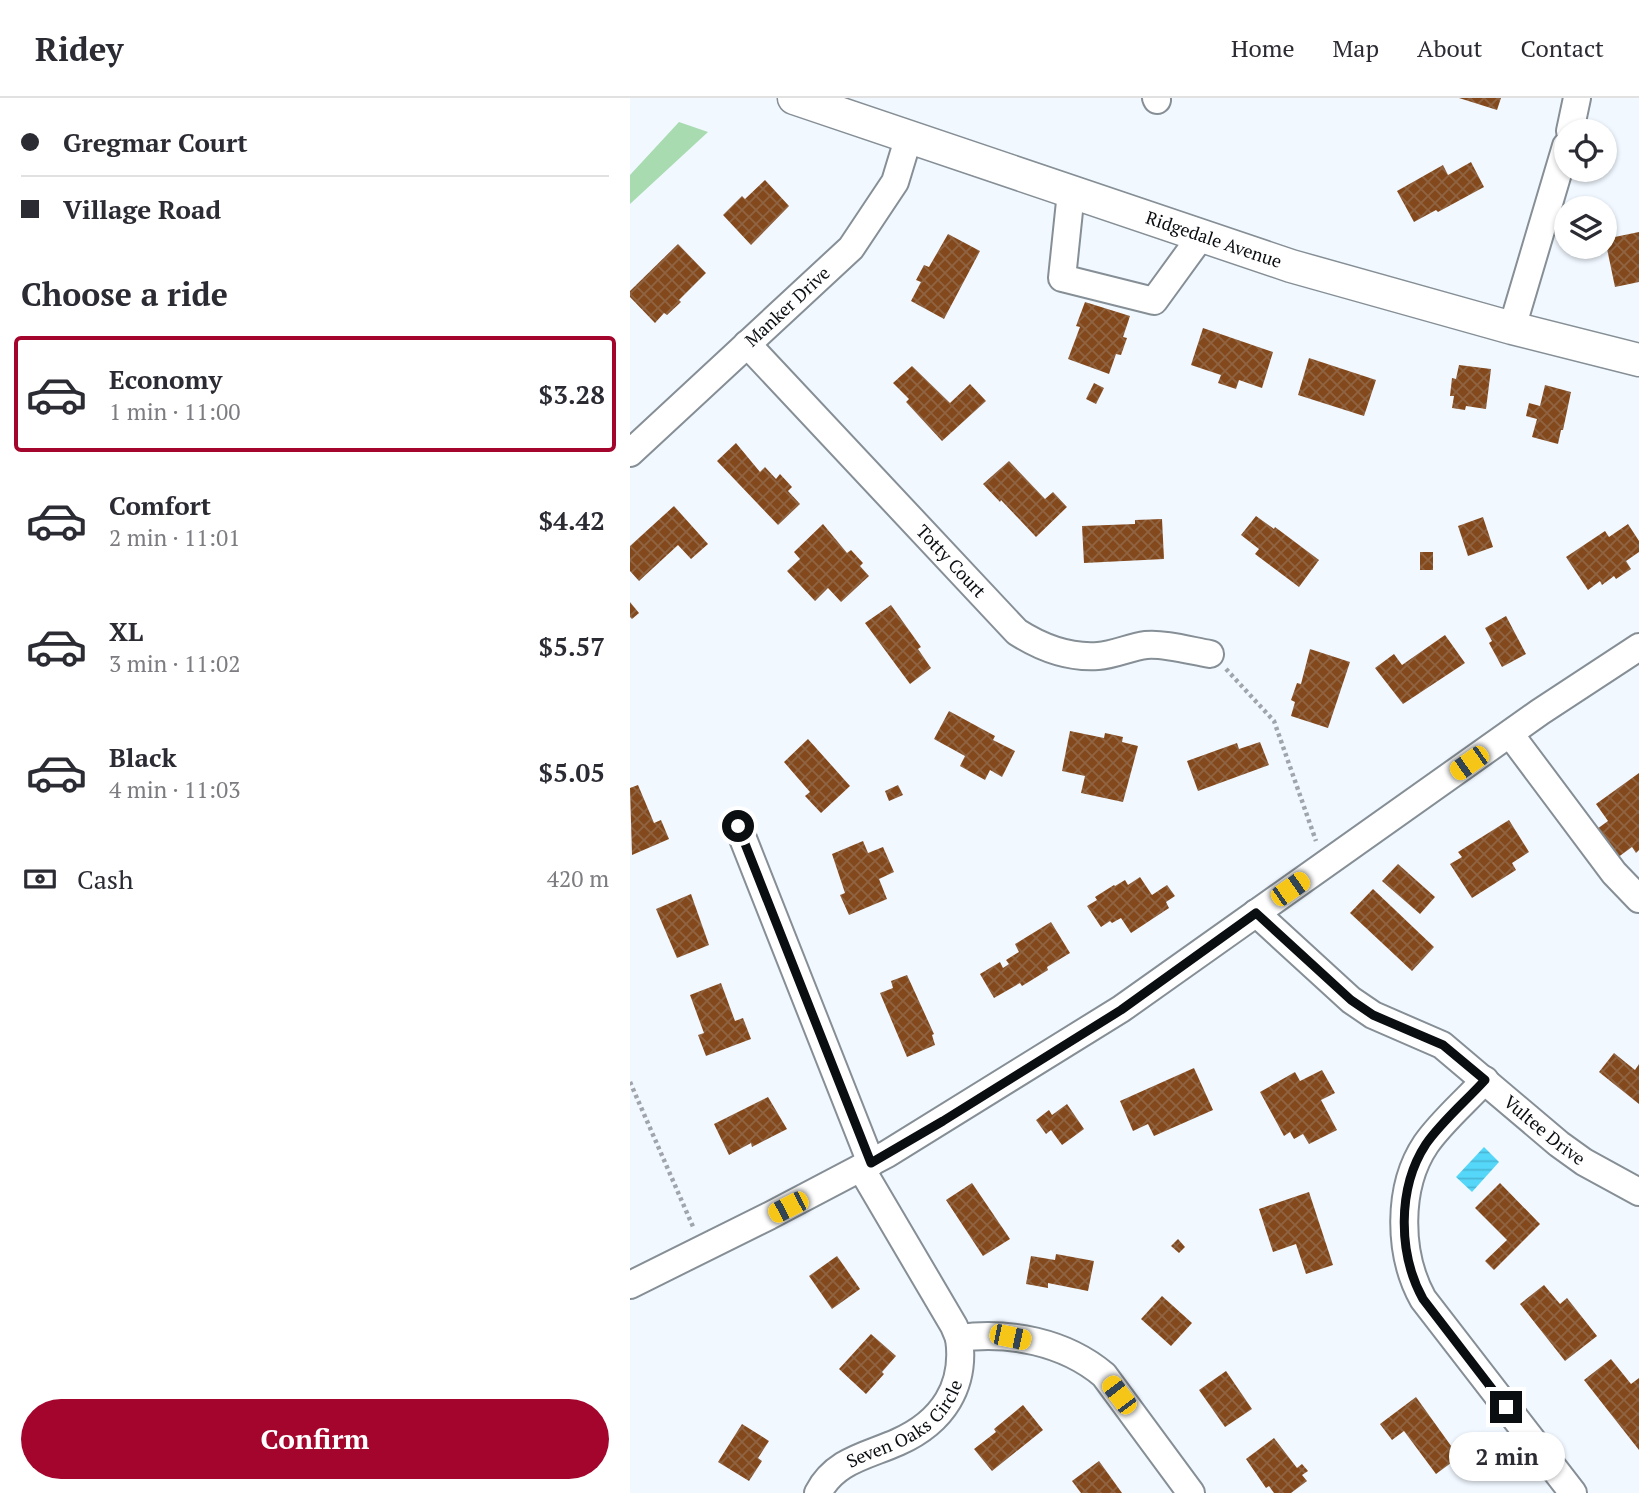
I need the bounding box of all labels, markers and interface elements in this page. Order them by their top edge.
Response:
text: Ridey [35,27,123,70]
text: Home [1231,32,1295,64]
text: Map [1333,32,1379,64]
text: About [1417,32,1483,64]
text: Contact [1521,32,1604,64]
map controls [1554,119,1617,259]
button: locate [1554,119,1617,182]
text: Gregmar Court [63,125,248,159]
text: Village Road [63,192,221,226]
button: layers [1554,196,1617,259]
street label: Ridgedale Avenue [1143,205,1285,273]
street label: Manker Drive [739,261,835,352]
text: Choose a ride [21,273,228,315]
text: Economy [109,362,222,396]
icon: car [25,363,88,426]
text: $3.28 [539,377,605,411]
text: 1 min · 11:00 [109,396,241,427]
text: Comfort [109,488,211,522]
icon: car [25,489,88,552]
text: $4.42 [539,503,605,537]
street label: Totty Court [911,519,992,603]
text: 2 min · 11:01 [109,522,241,553]
text: XL [109,614,143,648]
icon: car [25,615,88,678]
text: $5.57 [539,629,605,663]
text: 3 min · 11:02 [109,648,241,679]
text: Black [109,740,177,774]
icon: car [25,741,88,804]
car [1446,742,1493,784]
text: $5.05 [539,755,605,789]
text: 4 min · 11:03 [109,774,241,805]
route start [722,810,754,842]
icon: cash [21,860,59,898]
text: Cash [77,862,133,896]
text: 420 m [547,863,609,894]
car [1267,868,1314,910]
street label: Vultee Drive [1499,1089,1590,1170]
car [765,1188,812,1226]
car [988,1322,1033,1352]
car [1098,1372,1141,1418]
street label: Seven Oaks Circle [842,1376,967,1473]
route end [1490,1391,1522,1423]
button: Confirm [21,1399,609,1479]
callout: 2 min [1448,1432,1564,1480]
text: 2 min [1476,1441,1538,1472]

